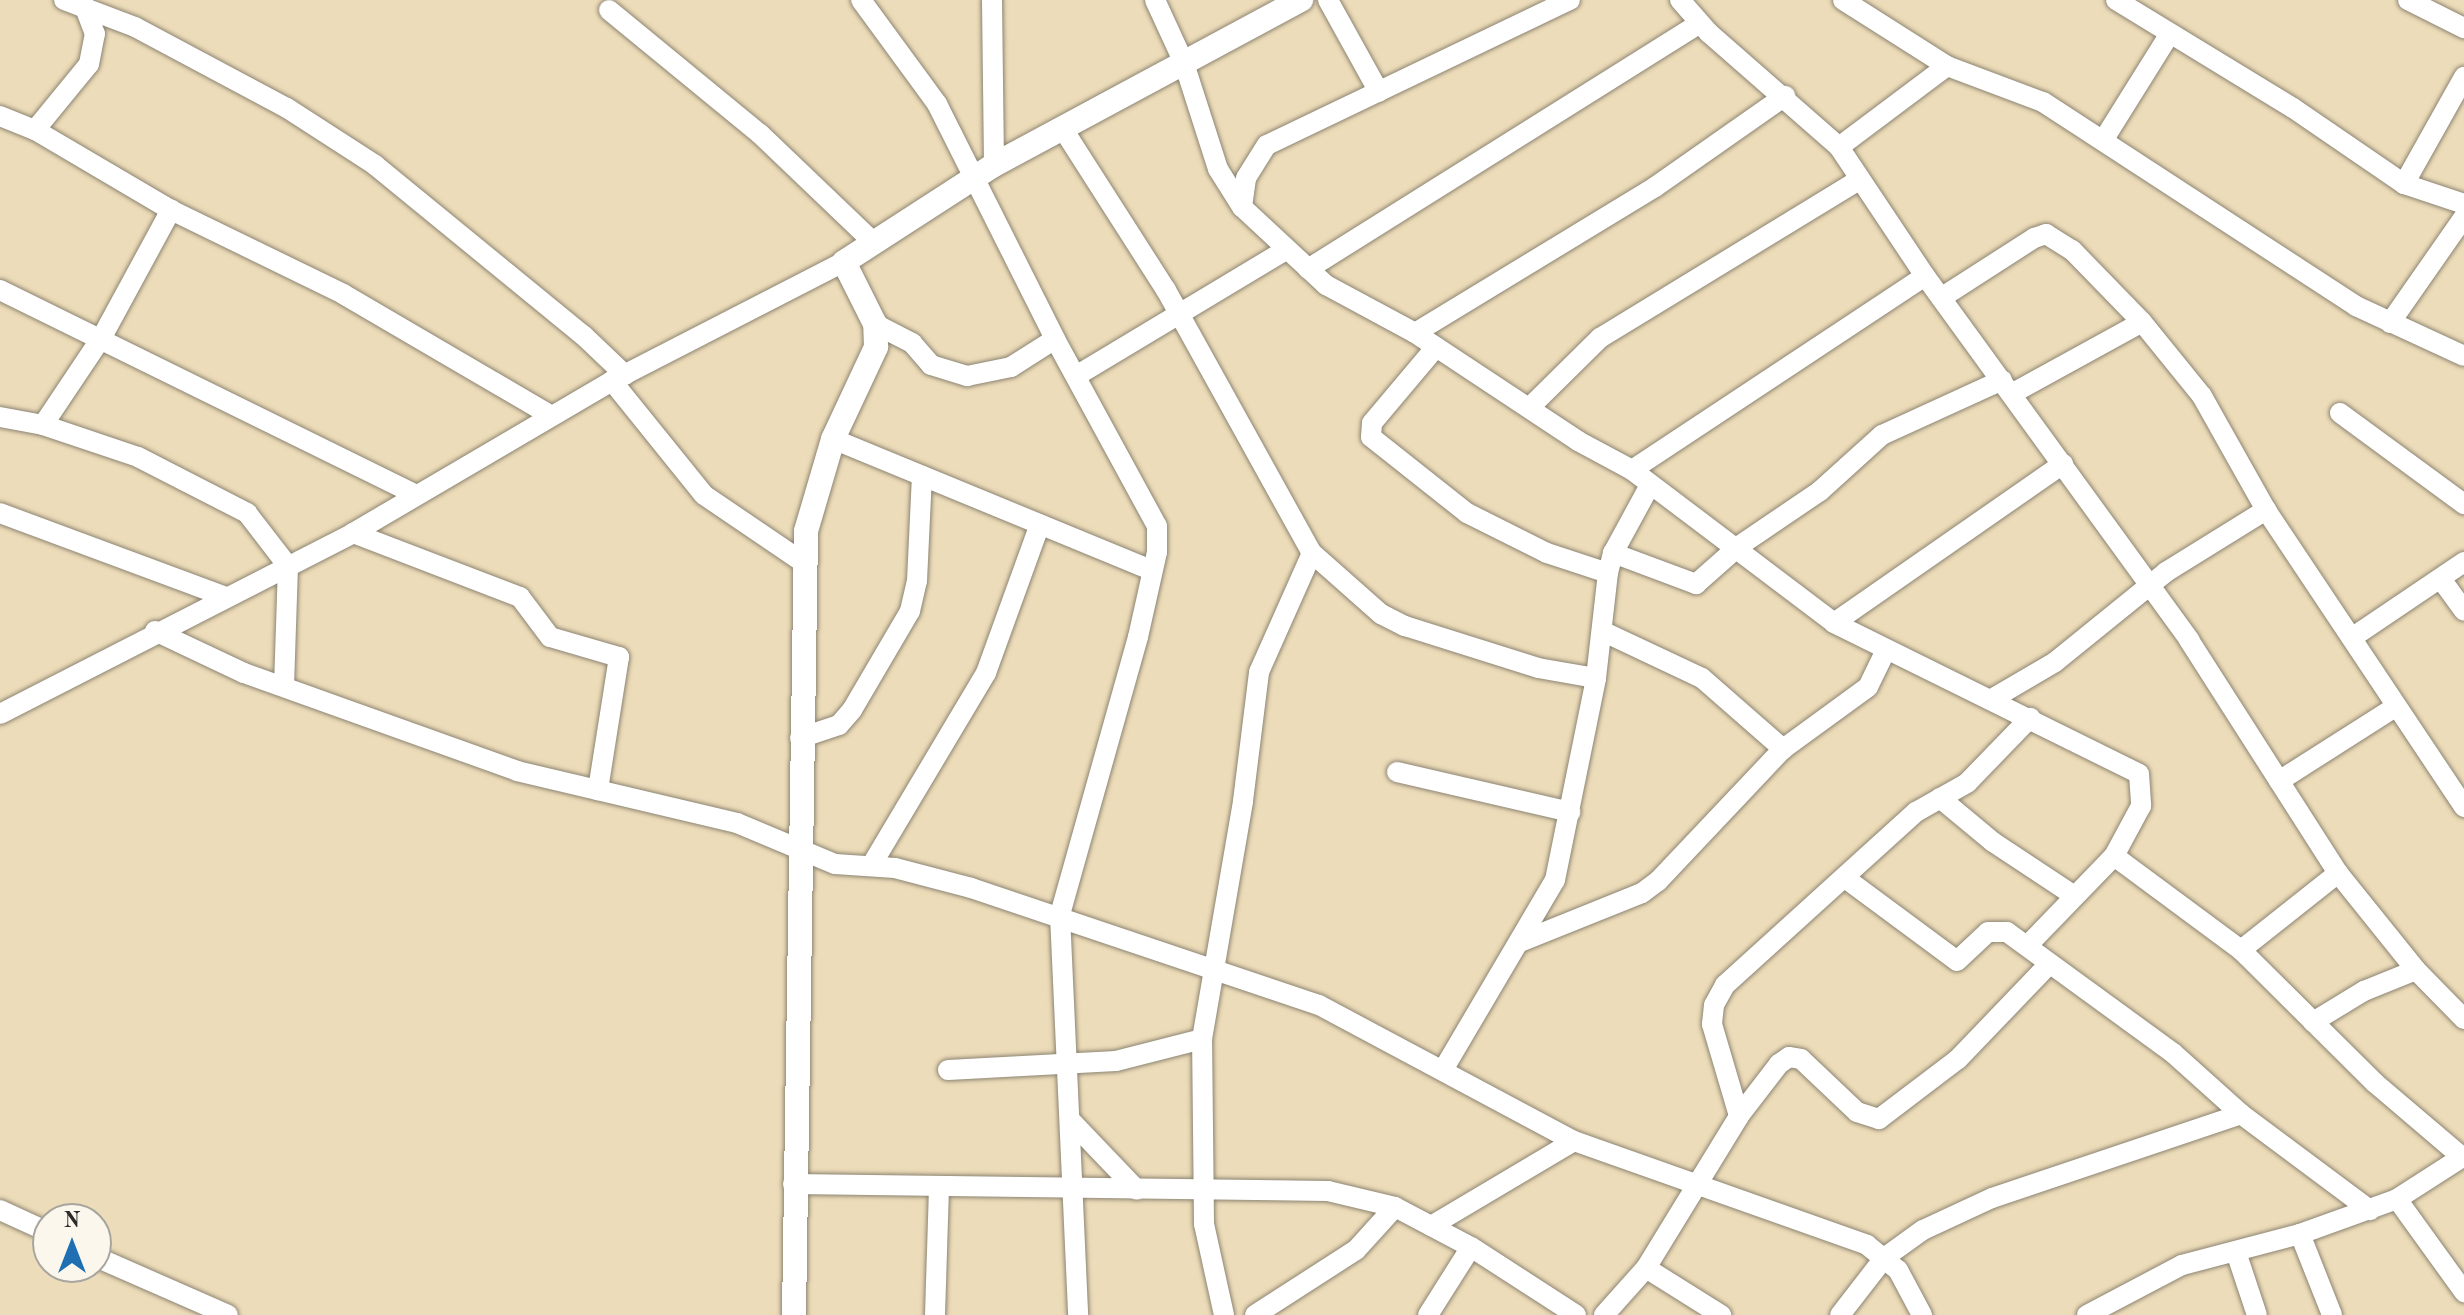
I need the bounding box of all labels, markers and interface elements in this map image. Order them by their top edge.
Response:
north arrow [32,1203,112,1283]
text: N [64,1210,80,1232]

